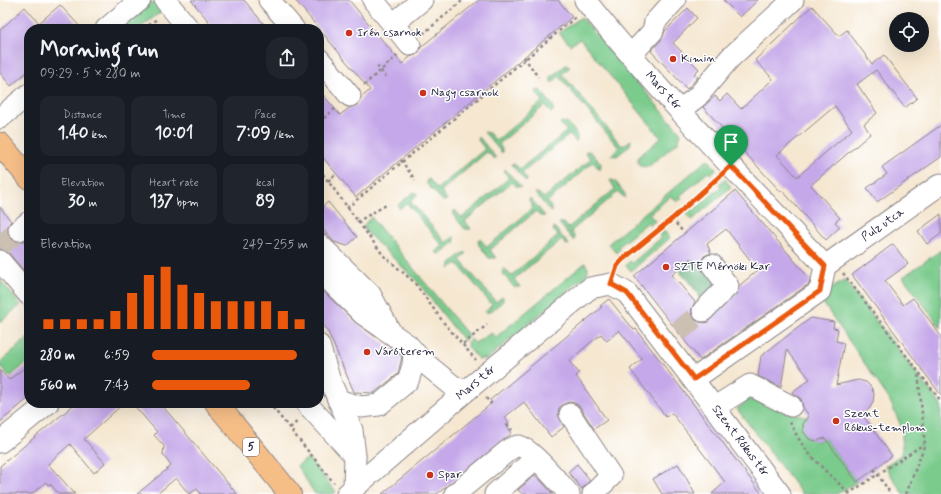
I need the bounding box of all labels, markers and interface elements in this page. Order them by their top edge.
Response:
map controls [889,12,929,52]
button: locate [889,12,929,52]
place label: Irén csarnok [357,25,422,41]
marker: Irén csarnok [344,28,354,38]
text: Morning run [40,36,159,64]
button: share [266,37,308,79]
place label: Kimin [681,51,716,67]
marker: Kimin [668,54,678,64]
text: 09:29 · 5 × 280 m [40,65,141,82]
street label: Mars tér [641,68,685,114]
place label: Nagy csarnok [431,85,499,102]
marker: Nagy csarnok [418,88,428,98]
text: Distance [63,108,102,122]
text: Time [162,108,186,122]
text: Pace [254,108,276,122]
text: 1.40 [58,122,89,144]
text: 10:01 [155,122,193,144]
text: 7:09 [236,122,271,144]
pin [714,125,748,166]
text: km [89,128,108,142]
text: /km [271,128,294,142]
icon: arrive [720,131,742,153]
text: Elevation [61,176,104,190]
text: Heart rate [149,176,199,190]
text: kcal [256,176,275,190]
text: 30 [68,190,86,212]
text: 137 [149,190,174,212]
text: 89 [255,190,275,212]
text: m [86,196,97,210]
text: bpm [174,196,199,210]
street label: Pulz utca [858,204,908,246]
text: Elevation [40,236,91,253]
text: 249–255 m [243,236,308,253]
place label: SZTE Mérnöki Kar [674,259,770,275]
marker: SZTE Mérnöki Kar [661,262,671,272]
place label: Váróterem [375,344,435,360]
text: 280 m [40,347,75,364]
text: 6:59 [104,347,130,364]
marker: Váróterem [362,347,372,357]
street label: Mars tér [453,362,499,404]
text: 560 m [40,377,77,394]
text: 7:43 [104,377,128,394]
street label: Szent Rókus tér [708,402,772,480]
place label: Szent Rókus-templom [844,406,926,436]
marker: Szent Rókus-templom [831,416,841,426]
road number: 5 [243,438,259,456]
place label: Spar [438,467,462,483]
marker: Spar [425,470,435,480]

